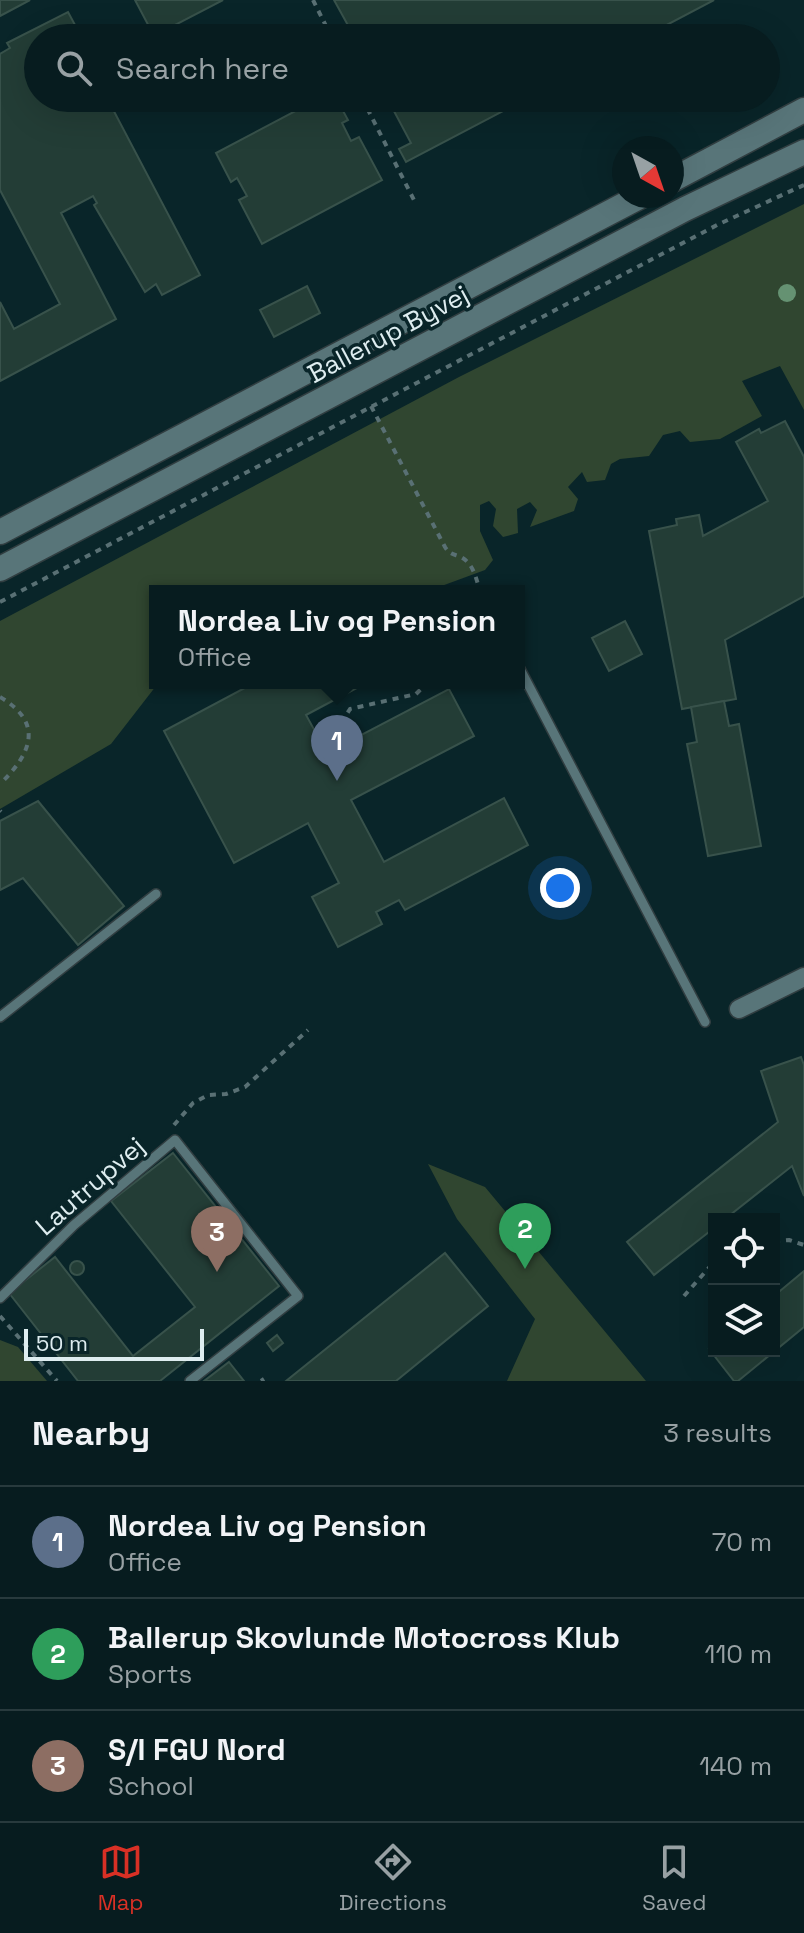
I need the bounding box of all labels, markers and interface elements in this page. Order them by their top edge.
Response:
search box [24,24,780,112]
icon: search [52,46,96,90]
text: Search here [116,49,289,88]
north arrow [612,136,684,208]
street label: Ballerup Byvej [302,277,474,391]
popup [149,585,525,689]
text: Nordea Liv og Pension [178,601,496,640]
text: Office [178,640,252,674]
pin: 1 [311,715,363,781]
your location [540,868,580,908]
street label: Lautrupvej [28,1129,152,1243]
pin: 2 [499,1203,551,1269]
pin: 3 [191,1206,243,1272]
map controls [708,1213,780,1357]
button: locate [708,1213,780,1285]
button: layers [708,1285,780,1357]
scale bar [24,1325,204,1361]
text: 50 m [36,1329,88,1357]
text: Nearby [32,1412,150,1455]
text: 3 results [663,1416,772,1450]
text: Nordea Liv og Pension [108,1506,427,1545]
text: 1 [52,1525,64,1559]
text: 70 m [712,1525,772,1559]
text: Office [108,1545,182,1579]
text: Ballerup Skovlunde Motocross Klub [108,1618,620,1657]
text: 2 [50,1637,66,1671]
text: 110 m [705,1637,772,1671]
text: Sports [108,1657,192,1691]
text: S/I FGU Nord [108,1730,286,1769]
text: 3 [50,1749,66,1783]
text: 140 m [699,1749,772,1783]
text: School [108,1769,194,1803]
tab: Map [98,1840,144,1916]
tab: Directions [339,1840,447,1916]
tab: Saved [642,1840,706,1916]

